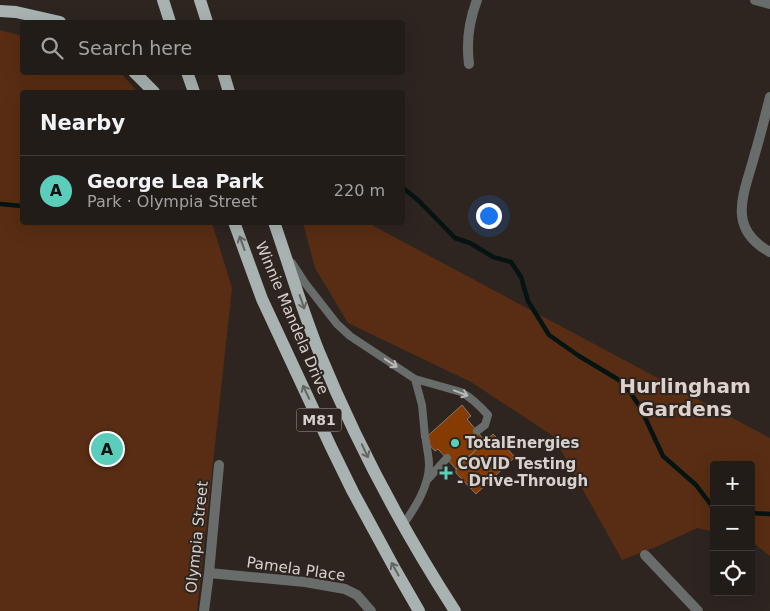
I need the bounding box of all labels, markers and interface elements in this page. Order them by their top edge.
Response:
search box [20,20,405,75]
icon: search [38,34,66,62]
text: Search here [78,37,192,59]
text: Nearby [40,111,125,135]
text: George Lea Park [87,170,264,192]
text: A [50,181,62,200]
text: 220 m [334,181,385,200]
text: Park · Olympia Street [87,192,257,211]
your location [476,203,502,229]
one-way arrow [237,236,246,251]
street label: Winnie Mandela Drive [252,239,332,397]
one-way arrow [298,293,307,309]
one-way arrow [384,358,398,368]
district label: Hurlingham Gardens [619,374,751,421]
one-way arrow [300,385,310,400]
one-way arrow [453,389,468,399]
road number: M81 [296,408,342,432]
pin: A [91,430,123,468]
place label: TotalEnergies [465,434,580,452]
marker: TotalEnergies [449,437,461,449]
one-way arrow [361,443,370,458]
place label: COVID Testing - Drive-Through [457,455,588,490]
map controls [710,461,755,596]
button: + [710,461,755,506]
marker: COVID Testing - Drive-Through [439,466,453,480]
street label: Olympia Street [182,480,212,594]
button: − [710,506,755,551]
button: locate [710,551,755,596]
street label: Pamela Place [246,553,346,585]
one-way arrow [389,562,399,576]

